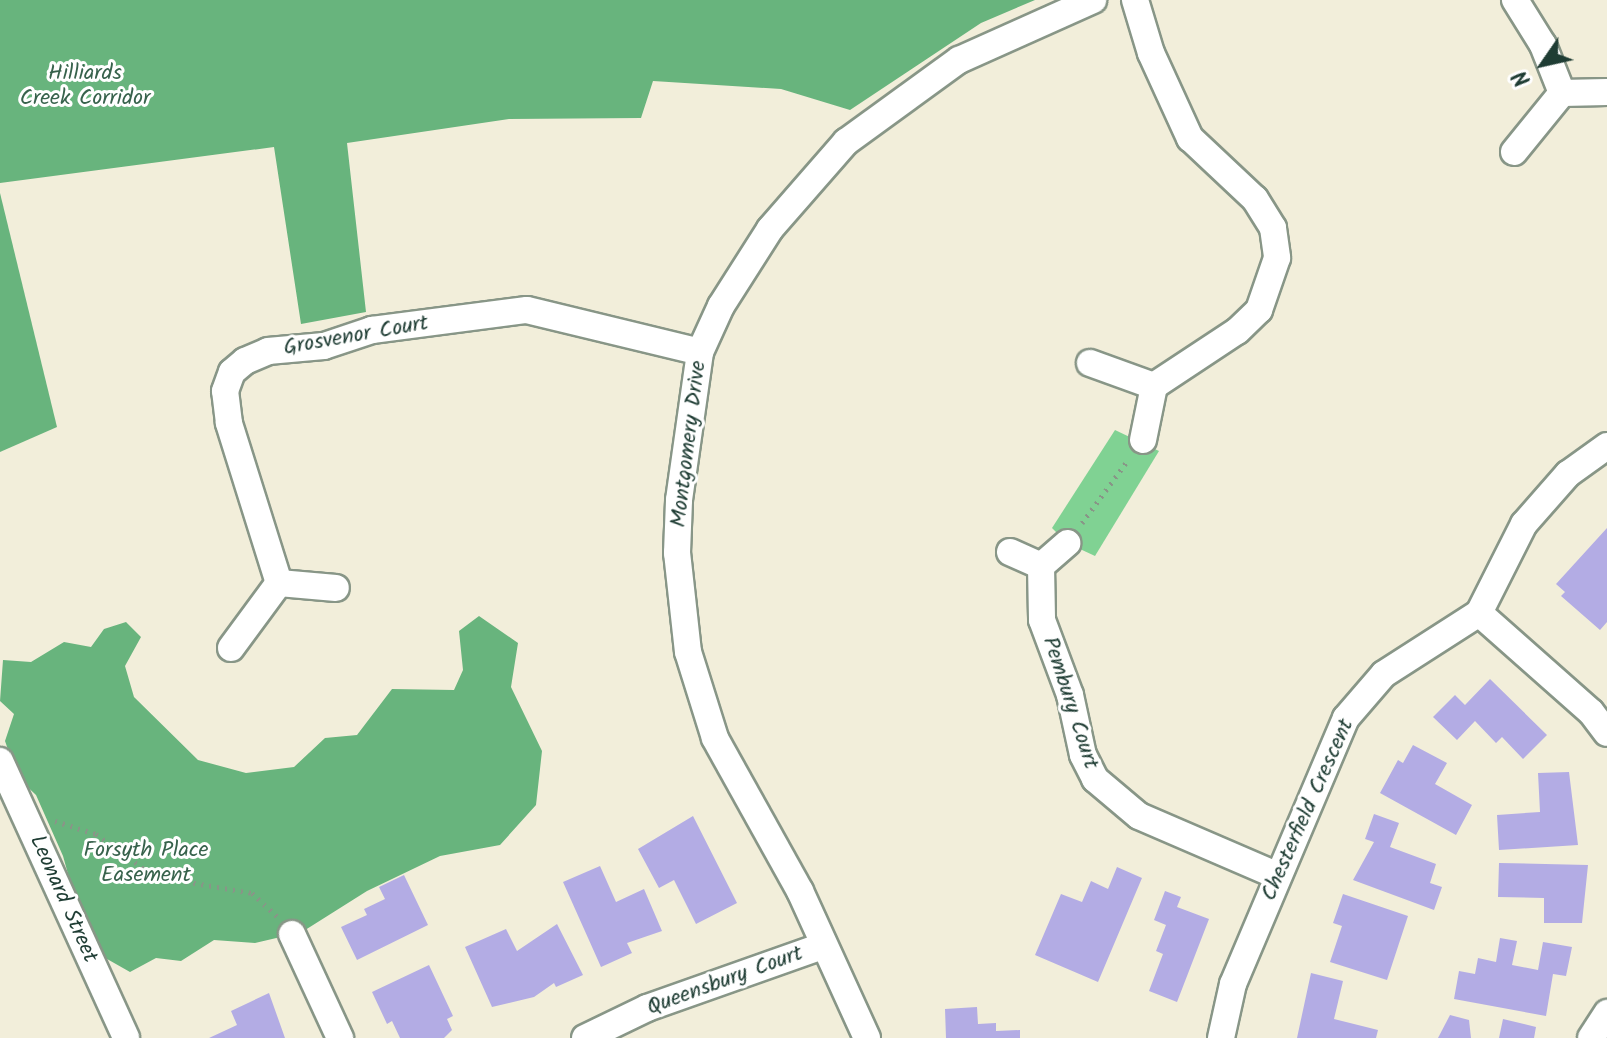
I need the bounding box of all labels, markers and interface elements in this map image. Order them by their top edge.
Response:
north arrow [1503,24,1583,104]
park label: Hilliards Creek Corridor [20,60,150,112]
text: N [1504,62,1541,93]
street label: Grosvenor Court [282,310,430,362]
street label: Montgomery Drive [666,359,712,529]
street label: Pembury Court [1036,634,1104,772]
street label: Chesterfield Crescent [1256,715,1360,905]
street label: Leonard Street [23,831,103,967]
park label: Forsyth Place Easement [84,837,208,888]
street label: Queensbury Court [644,941,806,1021]

